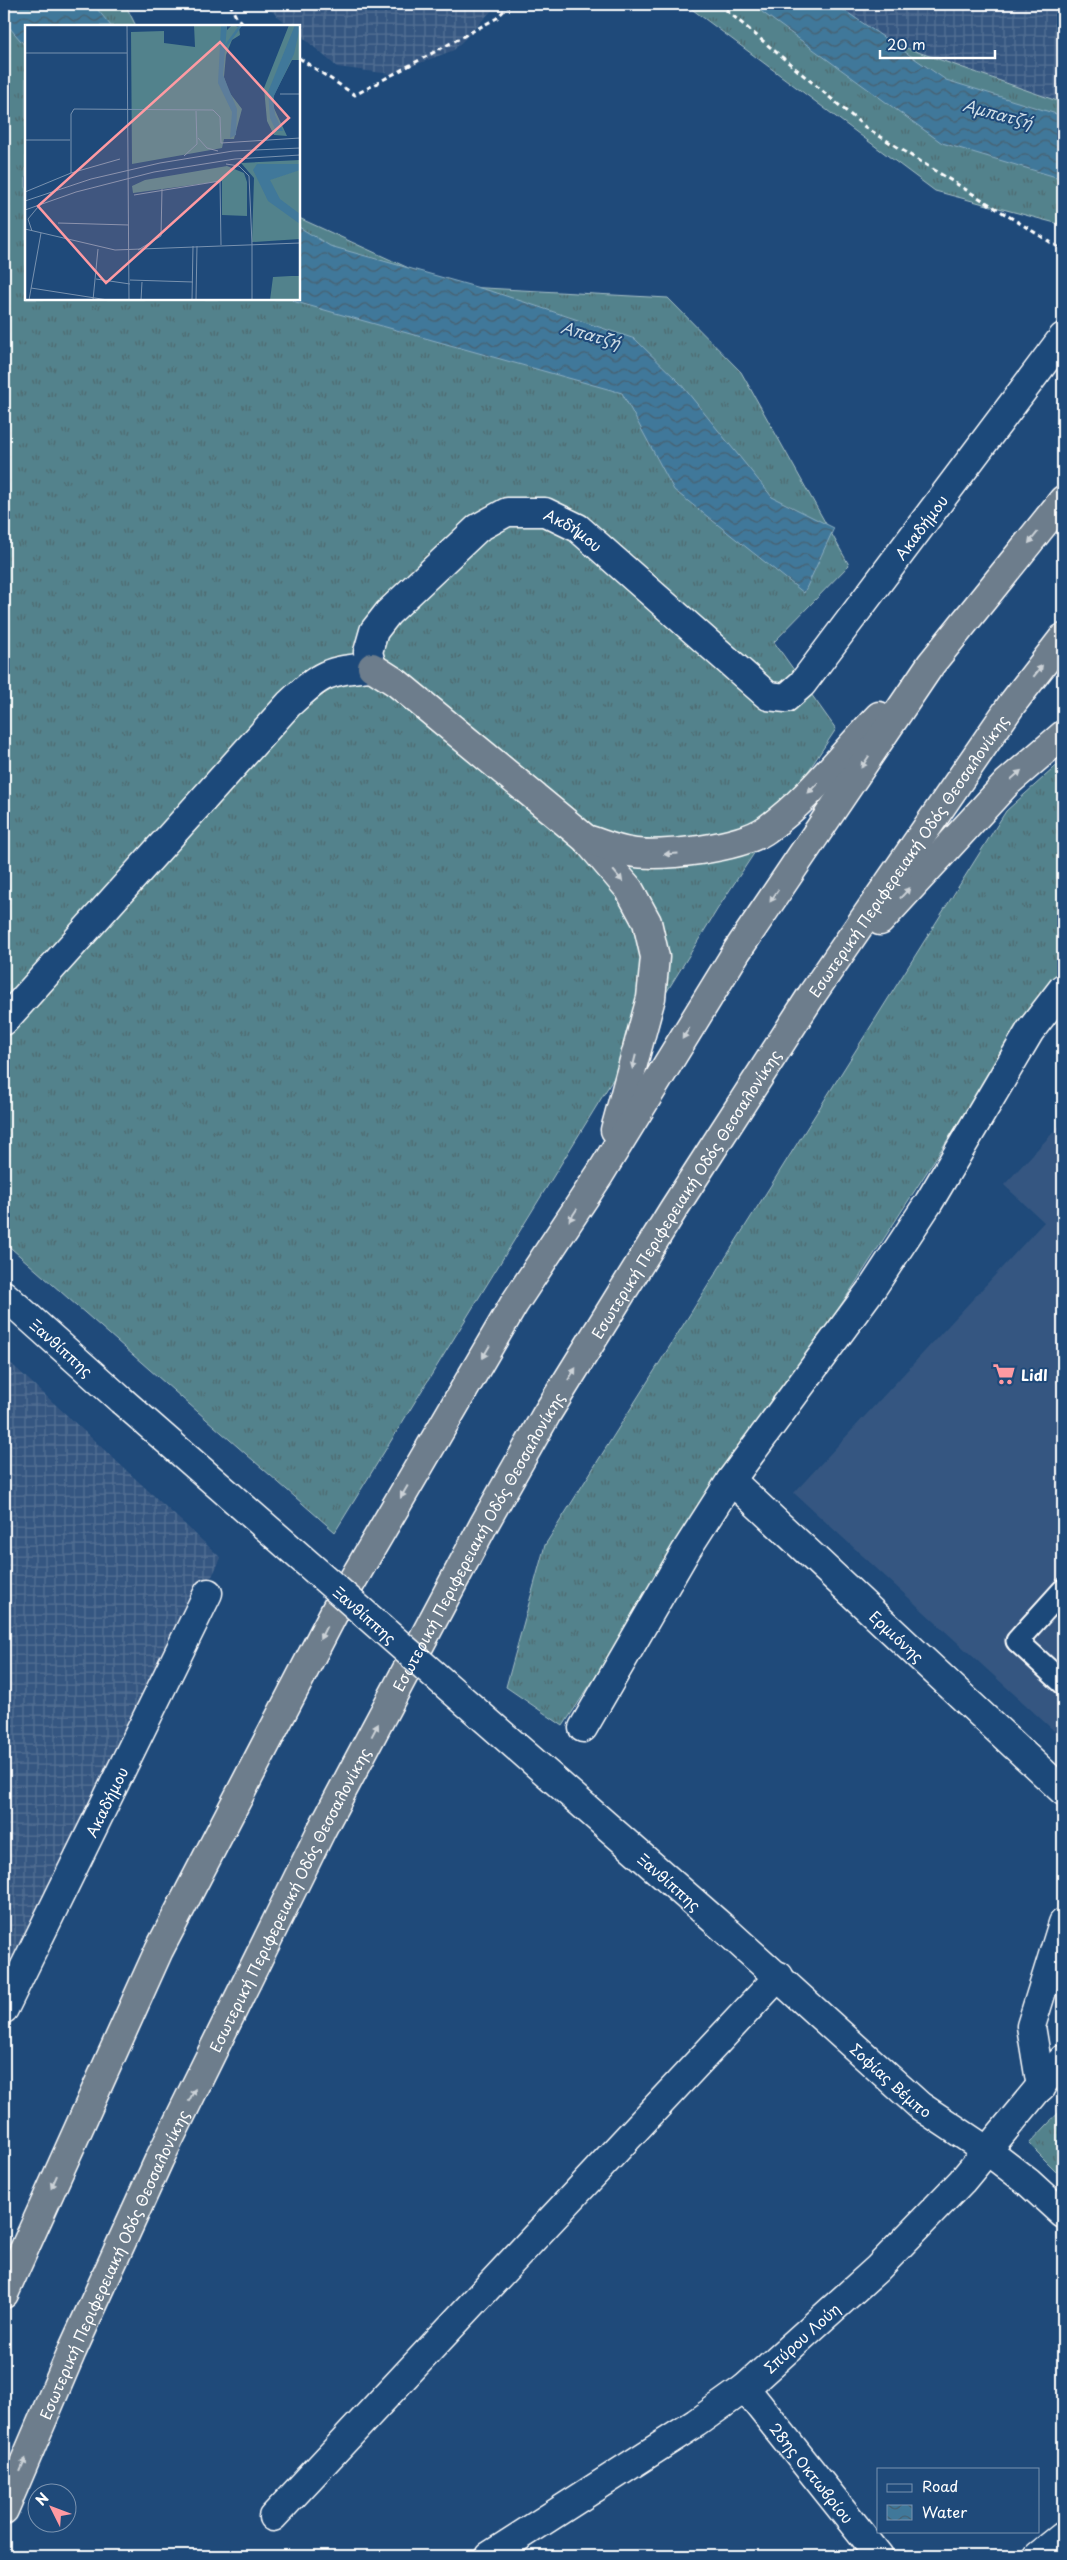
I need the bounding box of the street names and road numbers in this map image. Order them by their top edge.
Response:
street label: Ακαδήμου [888,489,952,564]
street label: Ακδήμου [541,502,608,556]
street label: Εσωτερική Περιφερειακή Οδός Θεσσαλονίκης [802,709,1013,1001]
street label: Εσωτερική Περιφερειακή Οδός Θεσσαλονίκης [585,1044,786,1343]
street label: Ξανθίππης [26,1313,99,1382]
street label: Εσωτερική Περιφερειακή Οδός Θεσσαλονίκης [386,1387,569,1695]
street label: Ξανθίππης [329,1580,402,1649]
street label: Ερμιόνης [865,1605,930,1667]
street label: Εσωτερική Περιφερειακή Οδός Θεσσαλονίκης [203,1743,375,2056]
street label: Ακαδήμου [79,1762,133,1841]
street label: Ξανθίππης [633,1847,707,1916]
street label: Σοφίας Βέμπο [846,2037,937,2122]
street label: Εσωτερική Περιφερειακή Οδός Θεσσαλονίκης [33,2105,194,2423]
street label: Σπύρου Λούη [758,2297,844,2378]
street label: 28ης Οκτωβρίου [765,2417,860,2528]

